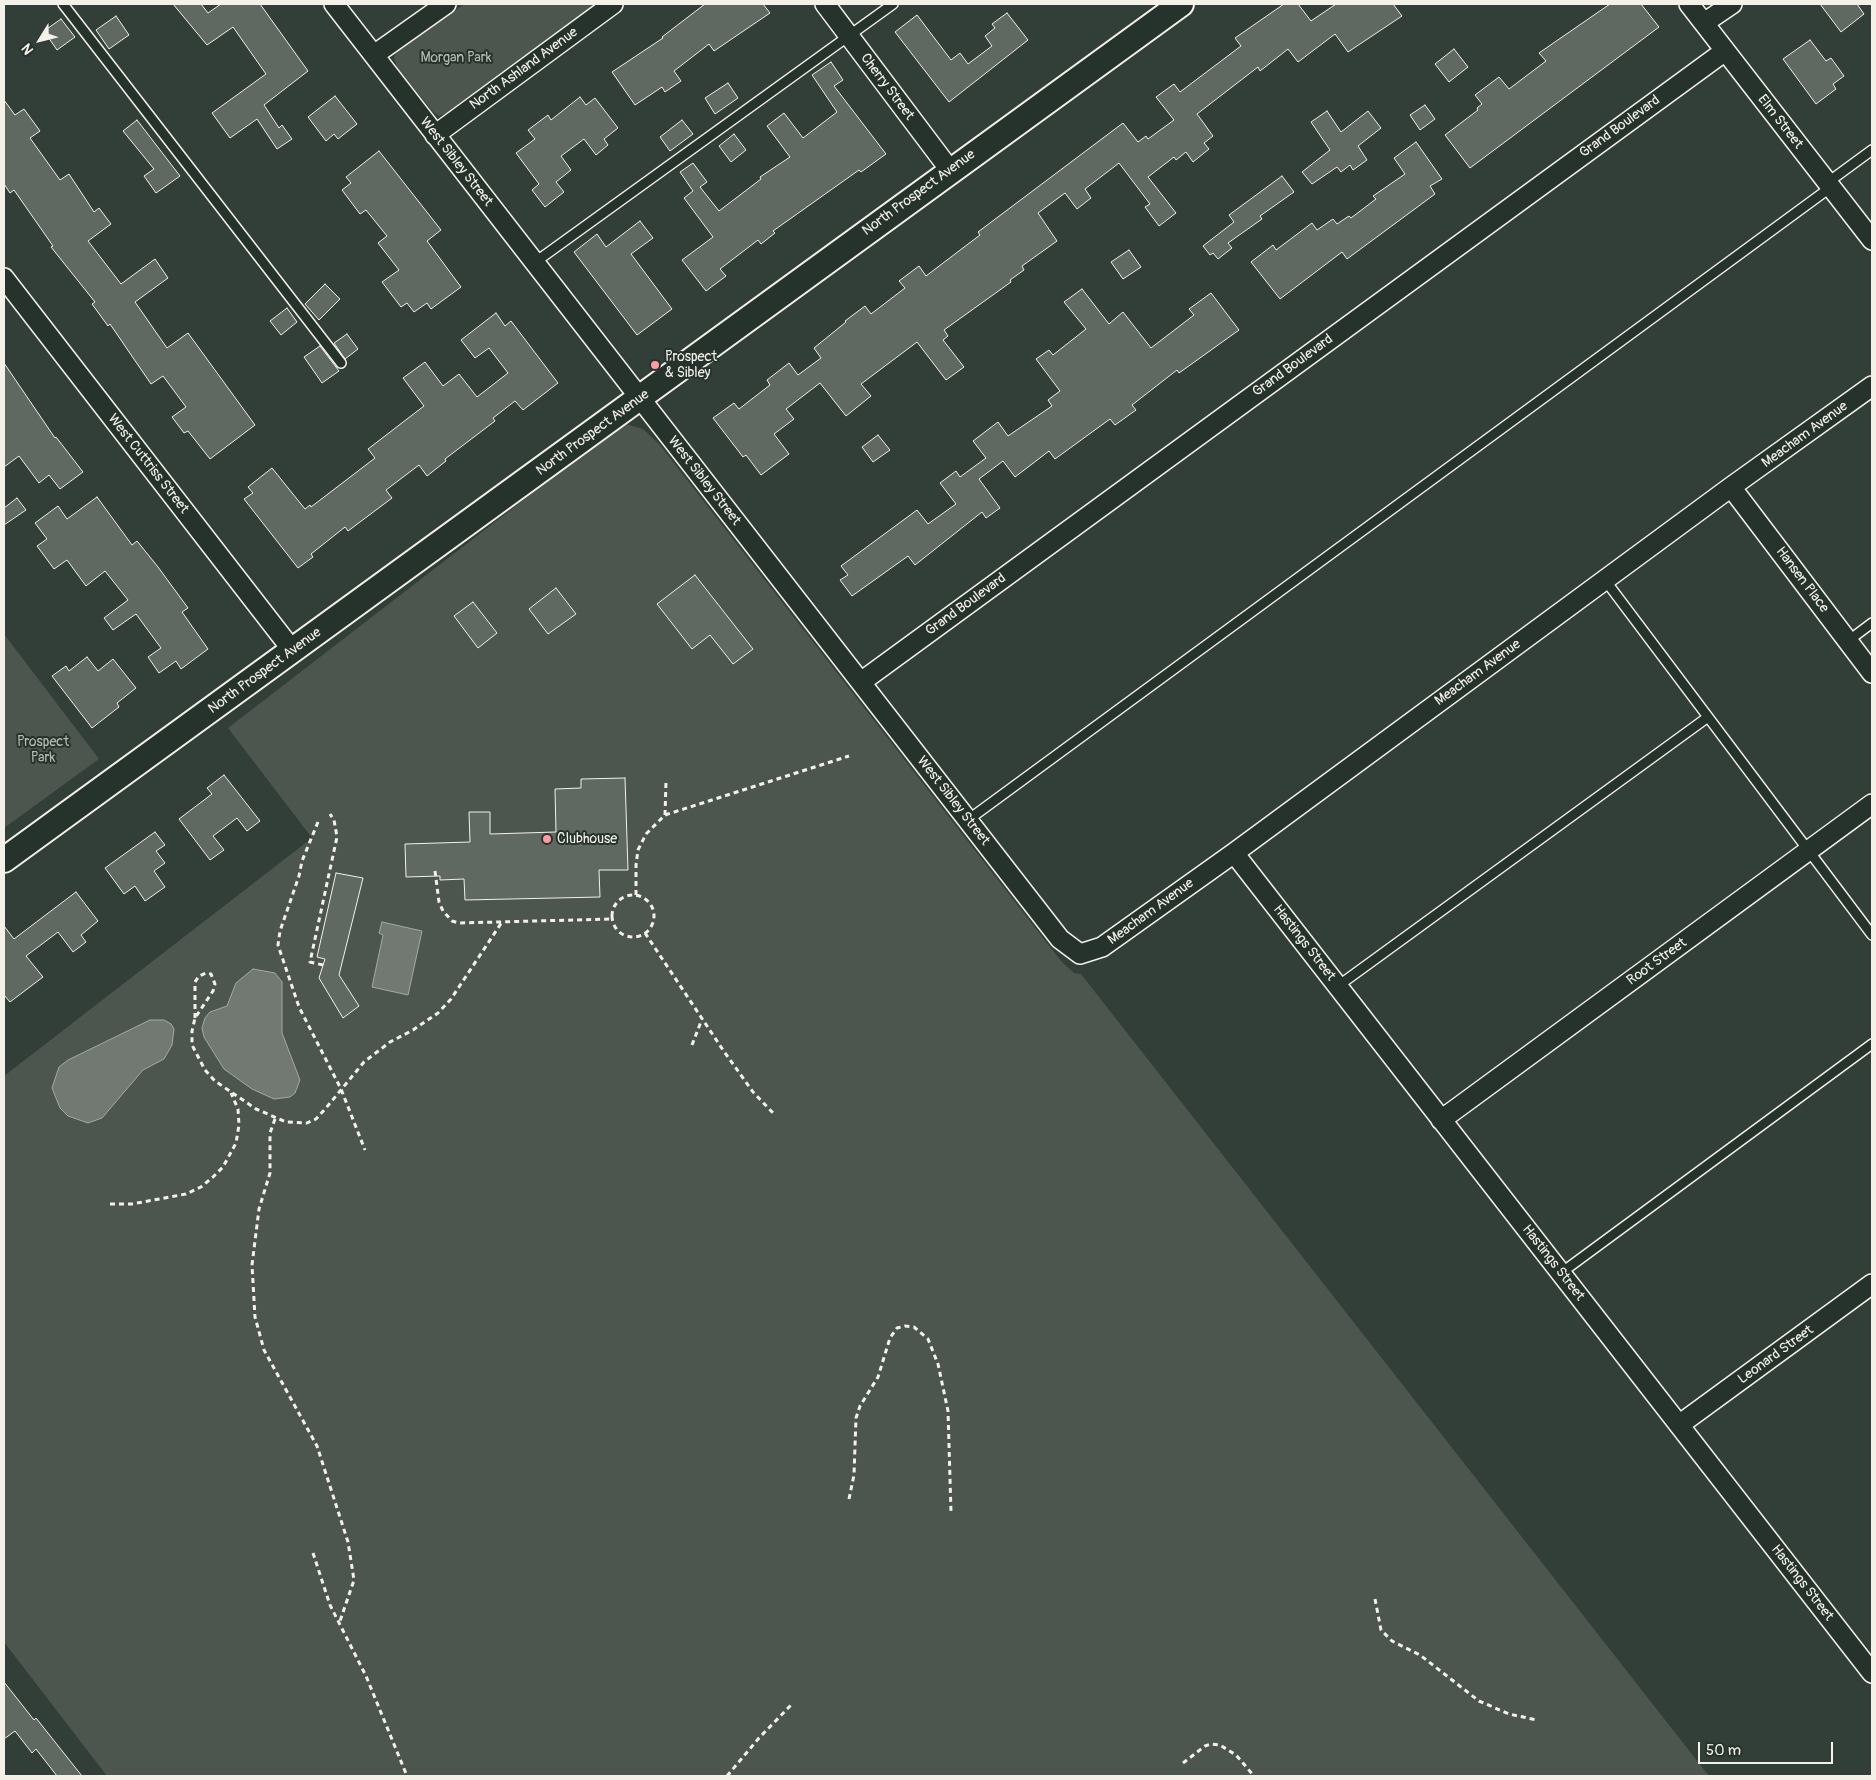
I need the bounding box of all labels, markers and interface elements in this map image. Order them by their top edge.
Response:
north arrow [15,15,65,65]
street label: North Ashland Avenue [467,24,581,114]
text: N [18,40,37,58]
park label: Morgan Park [420,50,492,66]
street label: Cherry Street [856,50,918,124]
street label: Grand Boulevard [1577,92,1663,162]
street label: Elm Street [1754,92,1806,152]
street label: West Sibley Street [416,114,496,210]
street label: North Prospect Avenue [859,146,979,240]
street label: Grand Boulevard [1250,331,1336,401]
place label: Prospect & Sibley [665,349,717,382]
marker: Prospect & Sibley [649,359,661,371]
street label: North Prospect Avenue [533,386,653,480]
street label: Meacham Avenue [1759,398,1851,472]
street label: West Cuttriss Street [104,411,192,517]
street label: West Sibley Street [664,433,744,529]
street label: Hansen Place [1772,544,1832,616]
street label: Grand Boulevard [923,570,1009,640]
street label: North Prospect Avenue [205,624,325,718]
street label: Meacham Avenue [1432,636,1524,710]
park label: Prospect Park [17,734,69,766]
street label: West Sibley Street [913,753,993,849]
place label: Clubhouse [557,831,617,847]
marker: Clubhouse [541,833,553,845]
street label: Meacham Avenue [1105,875,1197,949]
street label: Hastings Street [1269,902,1339,984]
street label: Root Street [1624,935,1690,989]
street label: Hastings Street [1518,1222,1588,1304]
street label: Leonard Street [1735,1322,1817,1388]
street label: Hastings Street [1767,1542,1837,1624]
scale bar [1701,1732,1836,1764]
text: 50 m [1706,1741,1741,1760]

